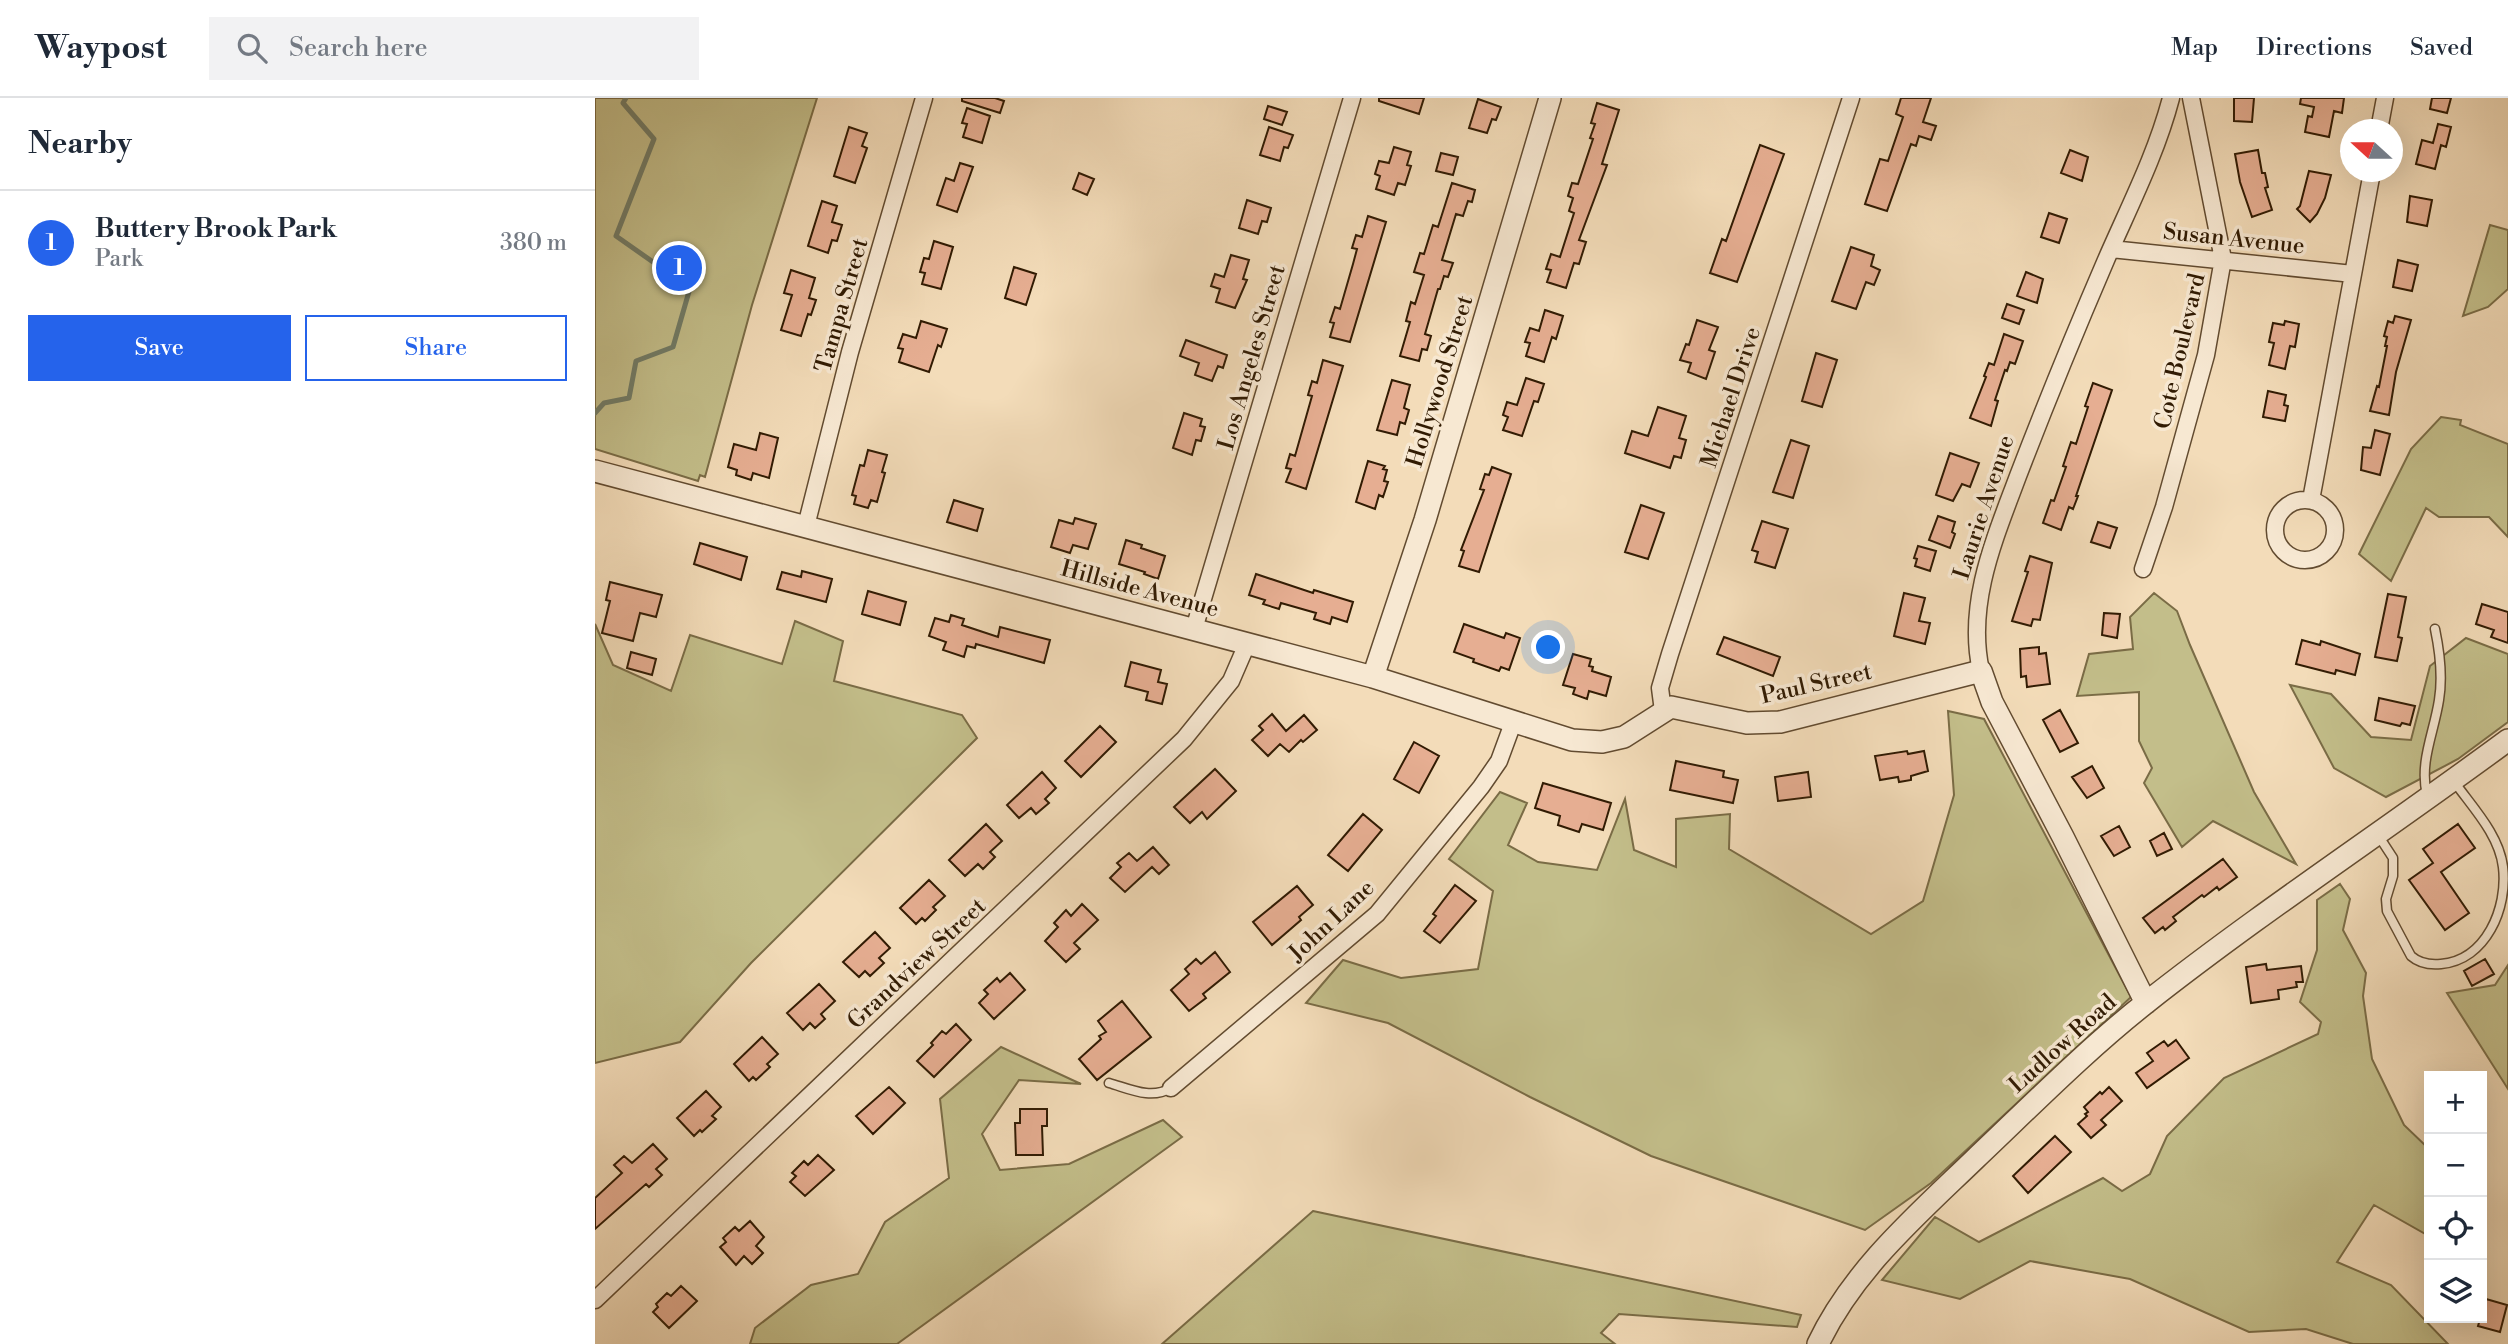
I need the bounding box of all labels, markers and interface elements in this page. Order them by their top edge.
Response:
search box [209,17,699,80]
text: Waypost [35,28,167,69]
icon: search [233,29,271,67]
text: Search here [289,32,428,64]
text: Map [2171,33,2218,63]
text: Directions [2256,33,2372,63]
text: Saved [2410,33,2473,63]
north arrow [2340,119,2403,182]
text: Nearby [28,125,132,163]
text: Buttery Brook Park [95,213,337,245]
street label: Susan Avenue [2162,218,2306,260]
text: 1 [45,229,57,257]
text: 380 m [500,229,567,257]
street label: Tampa Street [809,235,875,376]
pin: 1 [656,242,702,294]
text: Park [95,245,143,273]
street label: Los Angeles Street [1212,261,1292,453]
street label: Cote Boulevard [2148,271,2212,432]
street label: Hollywood Street [1401,292,1479,470]
button: Save [28,315,291,381]
button: Share [305,315,567,381]
street label: Michael Drive [1695,323,1767,471]
street label: Laurie Avenue [1947,432,2020,583]
street label: Hillside Avenue [1058,554,1222,624]
your location [1531,630,1565,664]
street label: Paul Street [1758,658,1875,710]
street label: John Lane [1282,874,1380,968]
street label: Grandview Street [842,892,992,1035]
street label: Ludlow Road [2003,988,2122,1099]
map controls [2424,1071,2487,1323]
button: + [2424,1071,2487,1134]
button: − [2424,1134,2487,1197]
button: locate [2424,1197,2487,1260]
button: layers [2424,1260,2487,1323]

